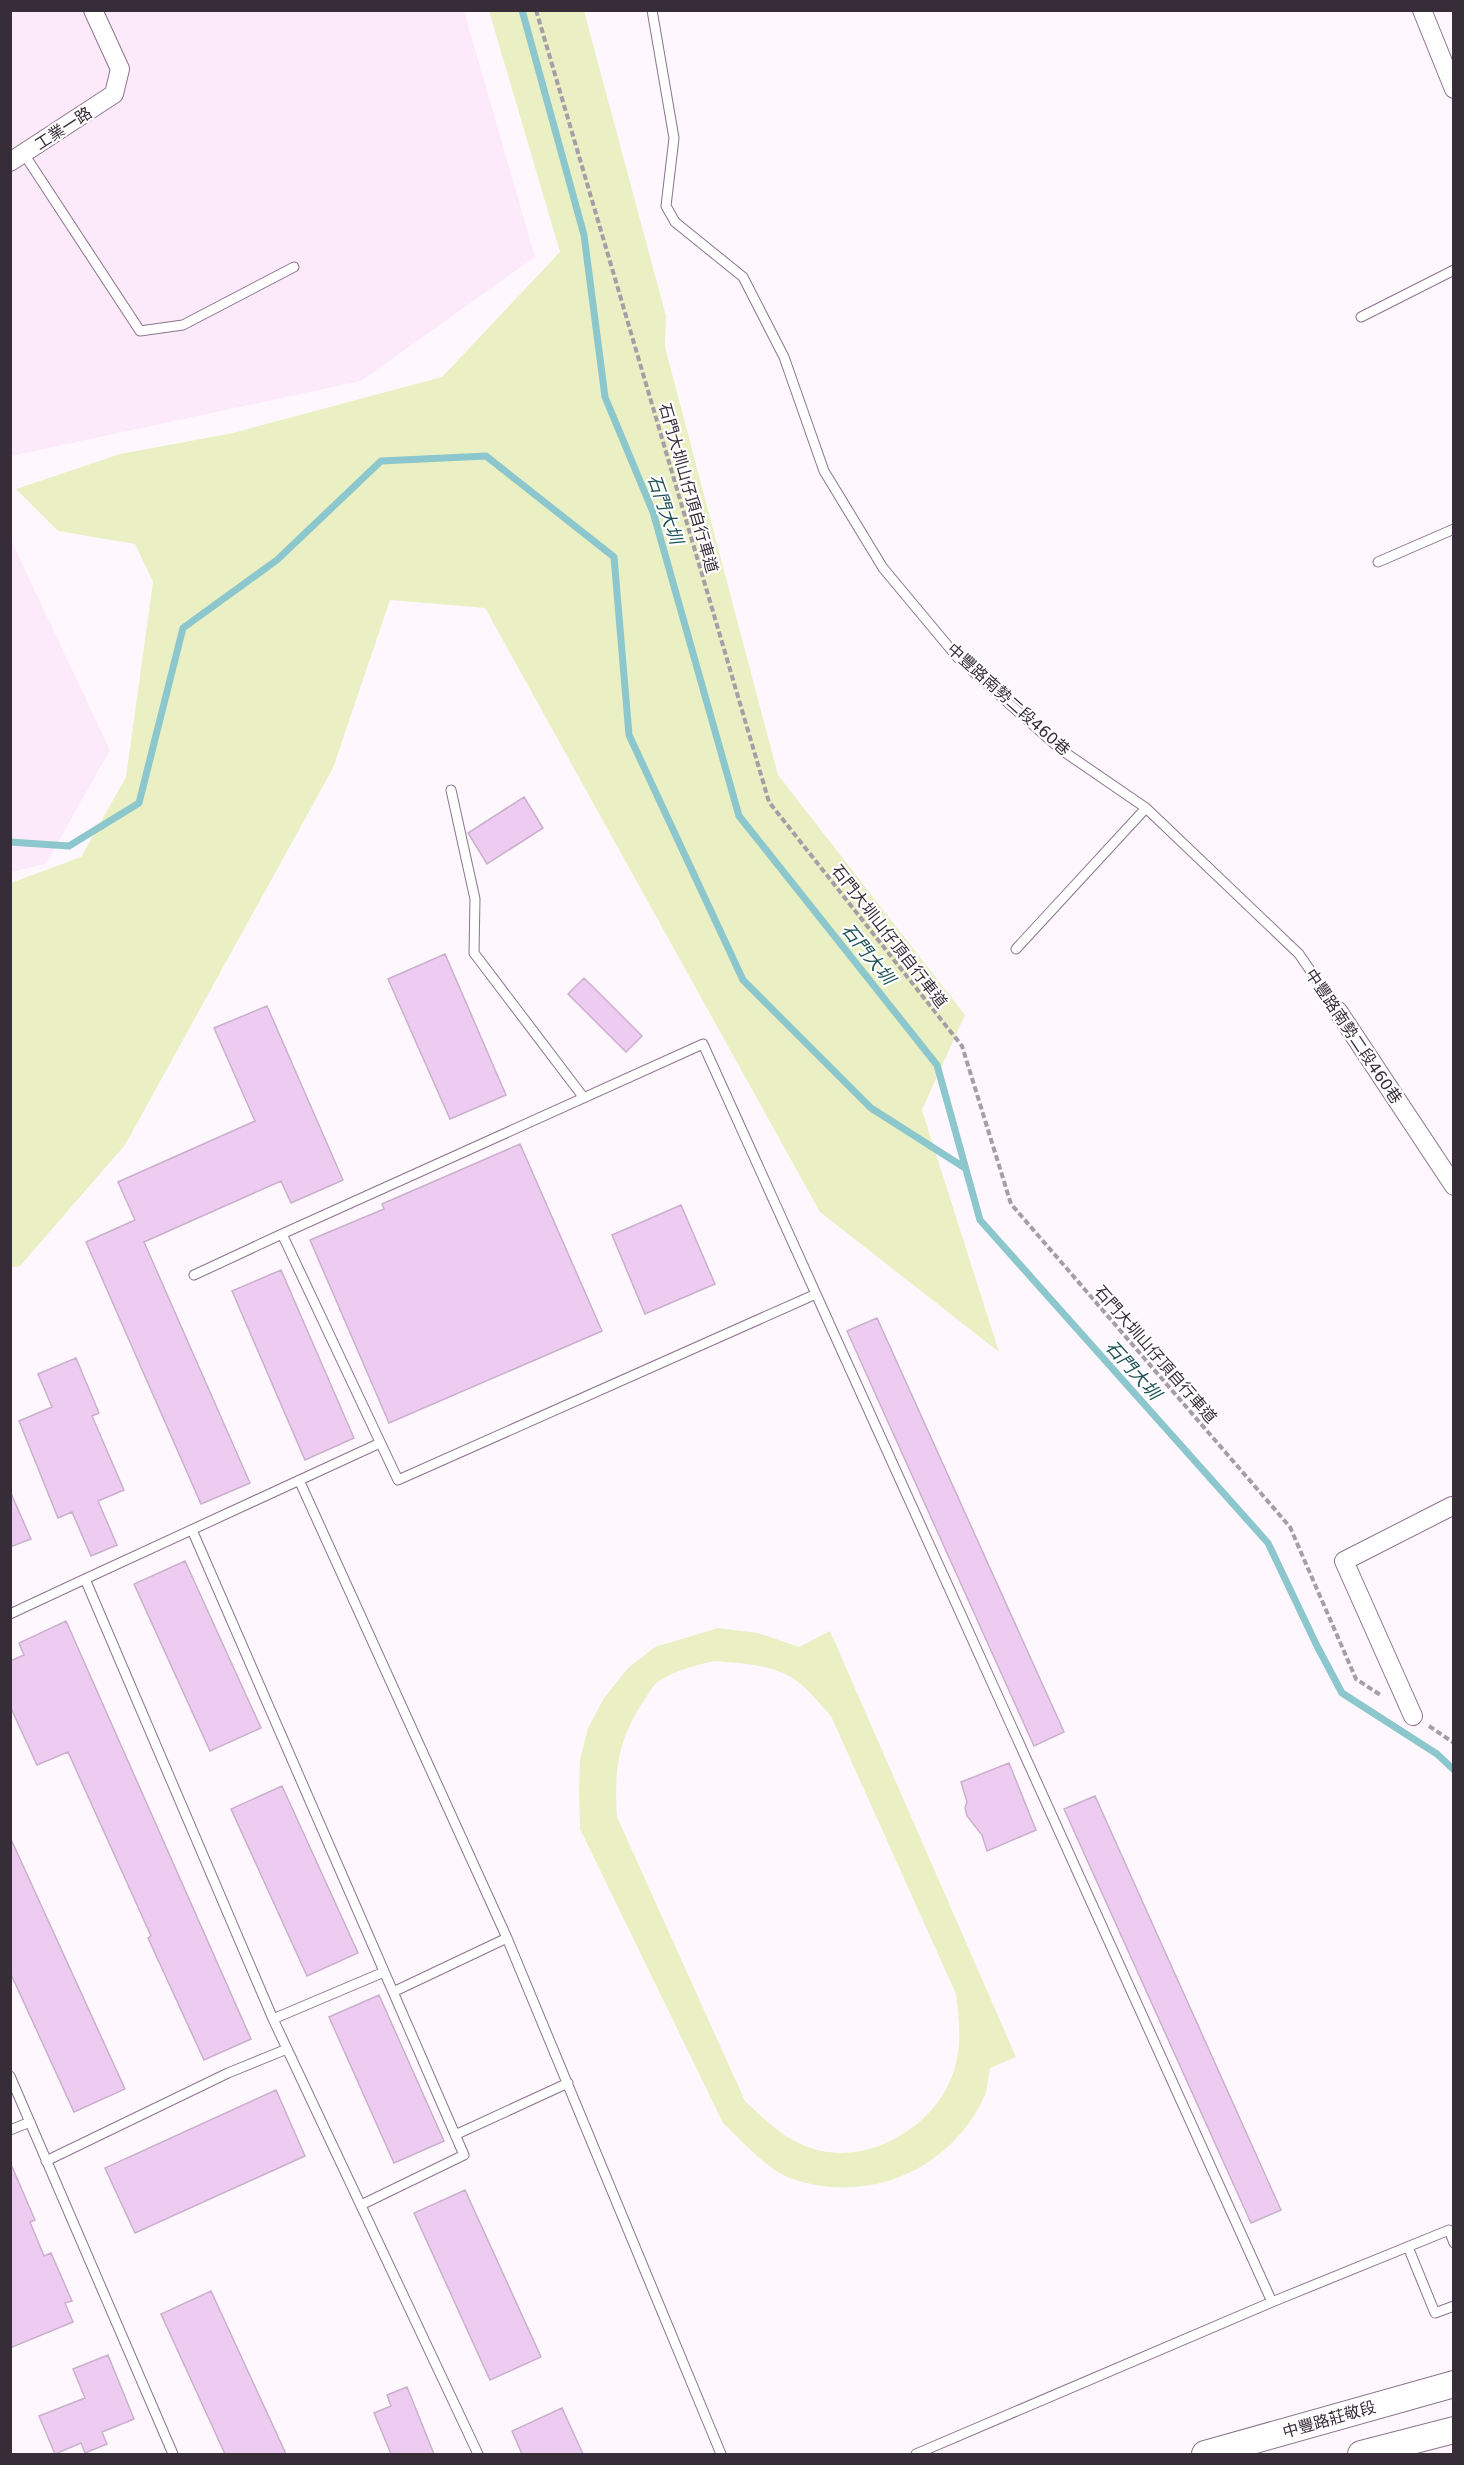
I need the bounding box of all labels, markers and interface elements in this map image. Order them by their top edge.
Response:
street label: 工業一路 [31,103,95,154]
street label: 石門大圳山仔頂自行車道 [656,401,722,575]
water label: 石門大圳 [643,471,687,547]
street label: 中豐路南勢二段460巷 [943,639,1074,759]
street label: 石門大圳山仔頂自行車道 [828,861,952,1011]
water label: 石門大圳 [837,919,899,989]
street label: 中豐路南勢二段460巷 [1301,965,1406,1107]
street label: 石門大圳山仔頂自行車道 [1091,1281,1221,1427]
water label: 石門大圳 [1101,1336,1165,1404]
street label: 中豐路莊敬段 [1280,2397,1378,2442]

